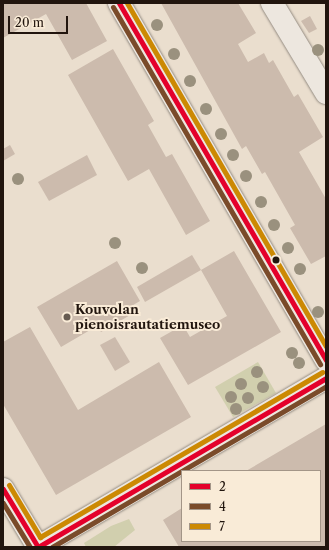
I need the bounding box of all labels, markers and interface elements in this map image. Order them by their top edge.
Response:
scale bar [10,8,70,34]
text: 20 m [15,15,44,30]
unlabelled marker [271,255,281,265]
place label: Kouvolan pienoisrautatiemuseo [75,302,220,333]
marker: Kouvolan pienoisrautatiemuseo [62,312,72,322]
legend [181,470,321,542]
text: 2 [219,479,226,494]
text: 4 [219,499,226,514]
text: 7 [219,519,225,534]

